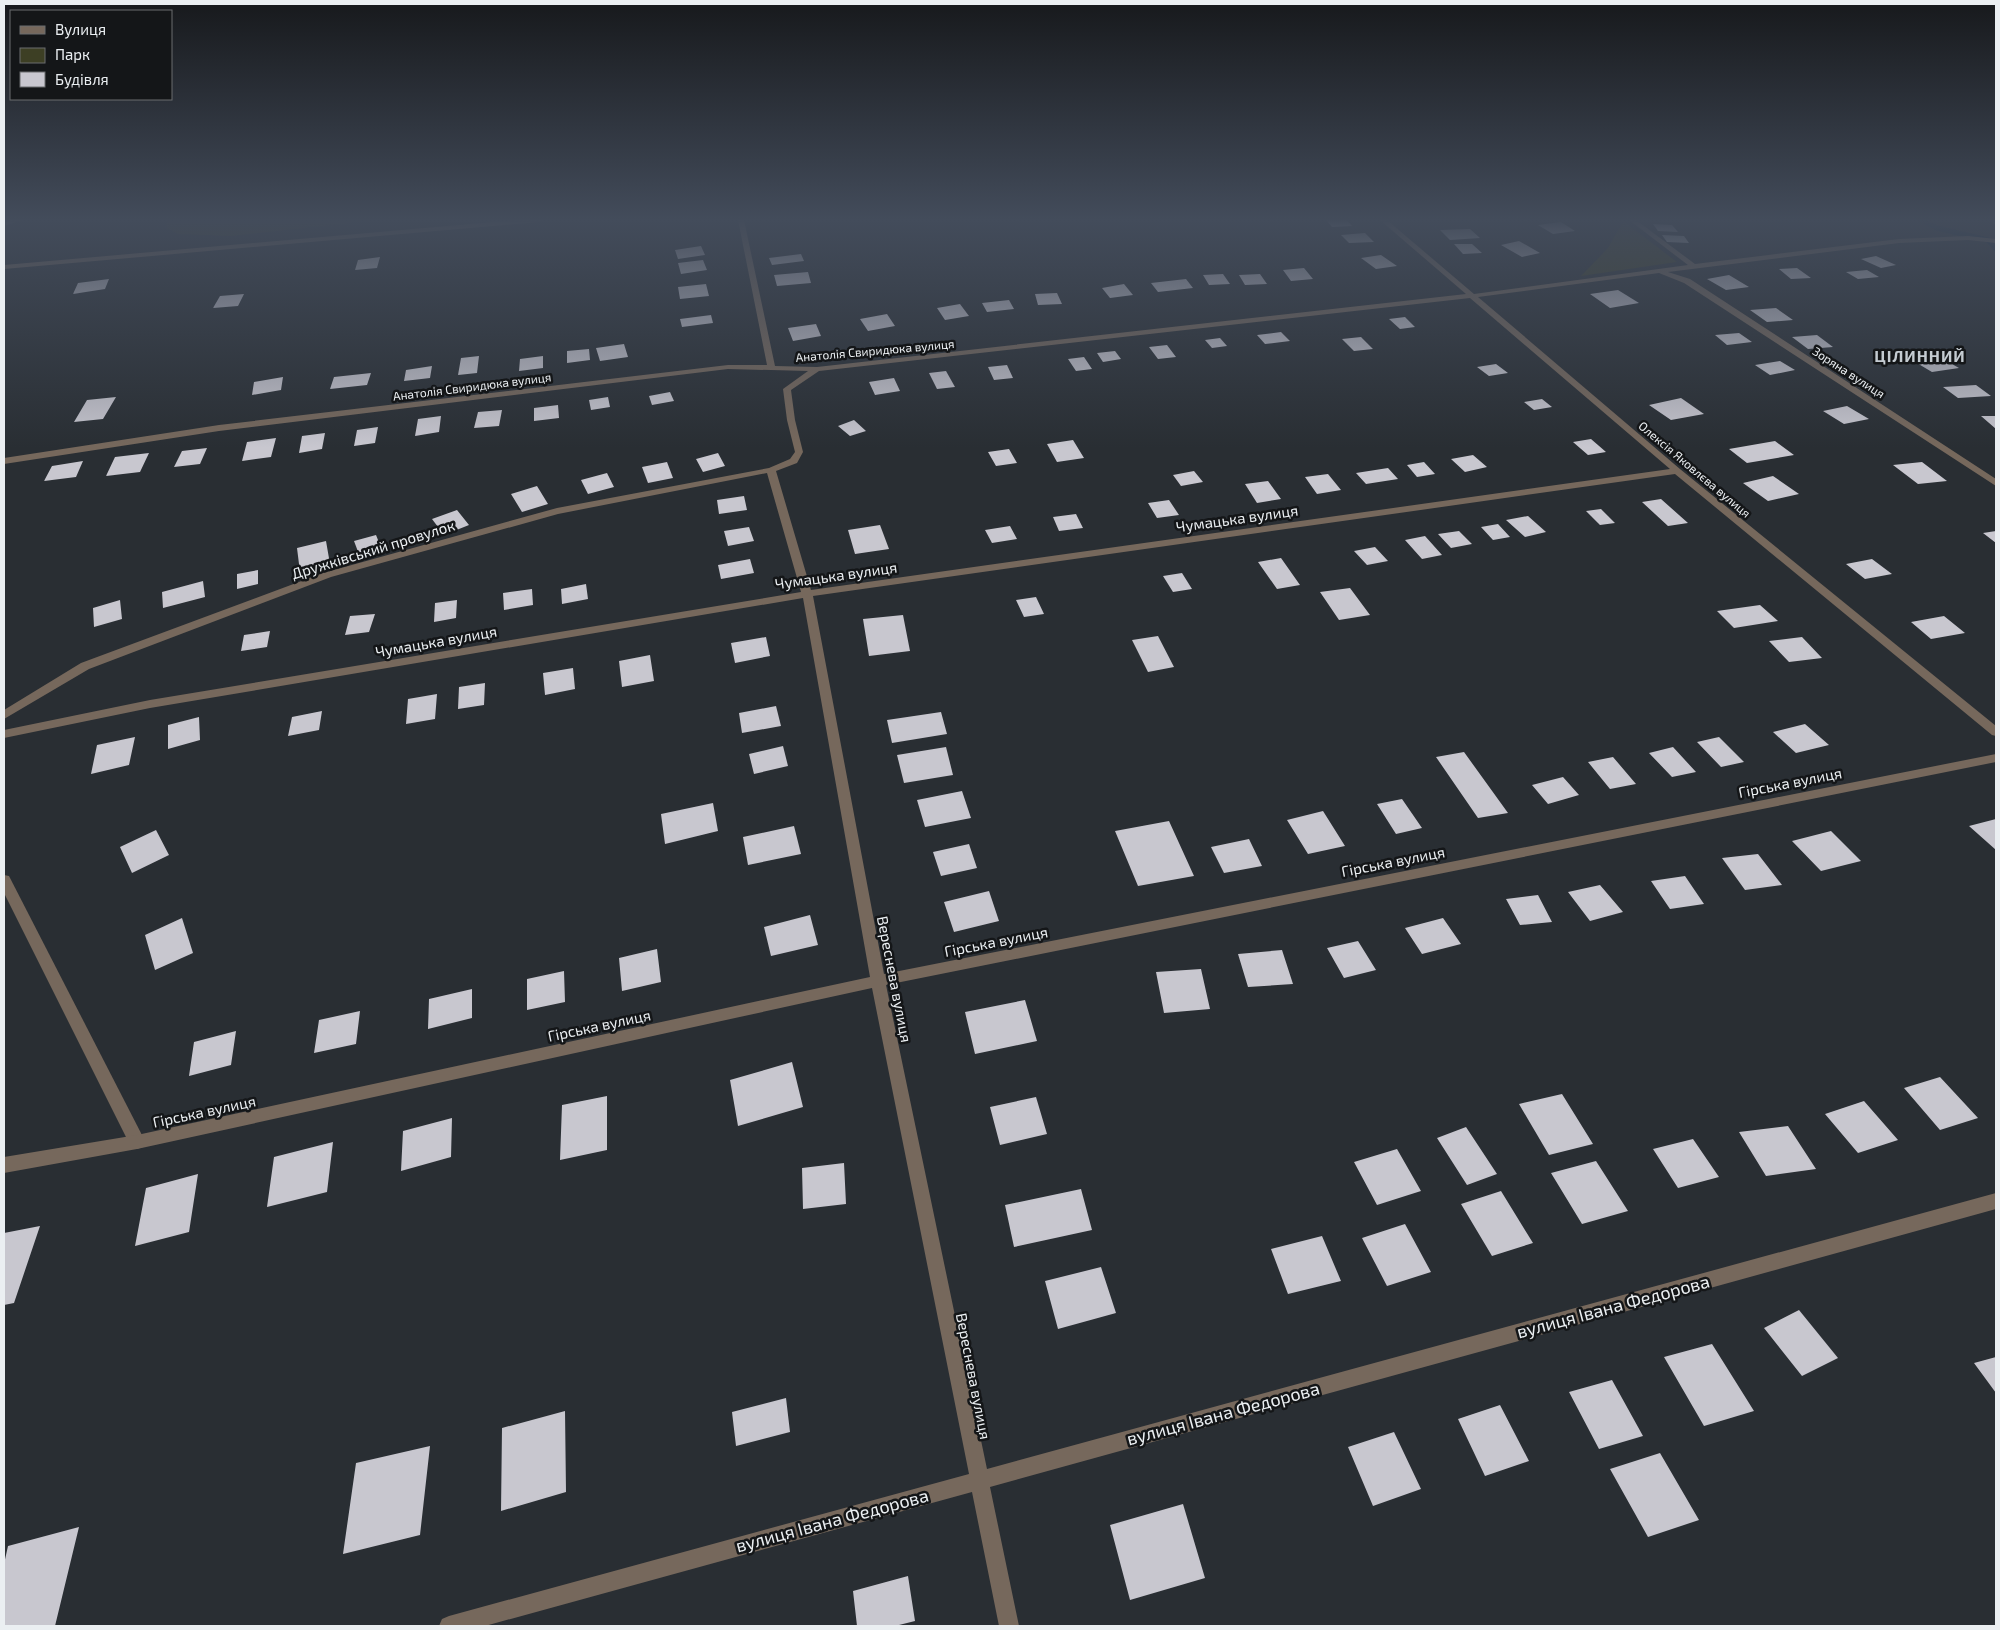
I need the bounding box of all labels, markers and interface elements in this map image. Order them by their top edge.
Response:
legend [10,10,172,100]
text: Вулиця [55,20,106,39]
text: Парк [55,45,90,63]
text: Будівля [55,70,109,89]
street label: Анатолія Свиридюка вулиця [795,336,955,365]
street label: Зоряна вулиця [1810,343,1888,401]
district label: ЦІЛИННИЙ [1874,346,1966,365]
street label: Анатолія Свиридюка вулиця [392,369,552,404]
street label: Олексія Яковлєва вулиця [1636,418,1754,521]
street label: Чумацька вулиця [1175,501,1299,536]
street label: Дружківський провулок [289,516,457,583]
street label: Чумацька вулиця [774,558,898,593]
street label: Чумацька вулиця [374,621,498,662]
street label: Гірська вулиця [1737,763,1843,802]
street label: Гірська вулиця [1340,842,1446,881]
street label: Вереснева вулиця [873,914,916,1044]
street label: Гірська вулиця [943,922,1049,961]
street label: Гірська вулиця [546,1005,652,1046]
street label: Гірська вулиця [151,1091,257,1132]
street label: вулиця Івана Федорова [1514,1270,1712,1342]
street label: Вереснева вулиця [952,1311,995,1441]
street label: вулиця Івана Федорова [1124,1377,1322,1449]
street label: вулиця Івана Федорова [733,1484,931,1556]

